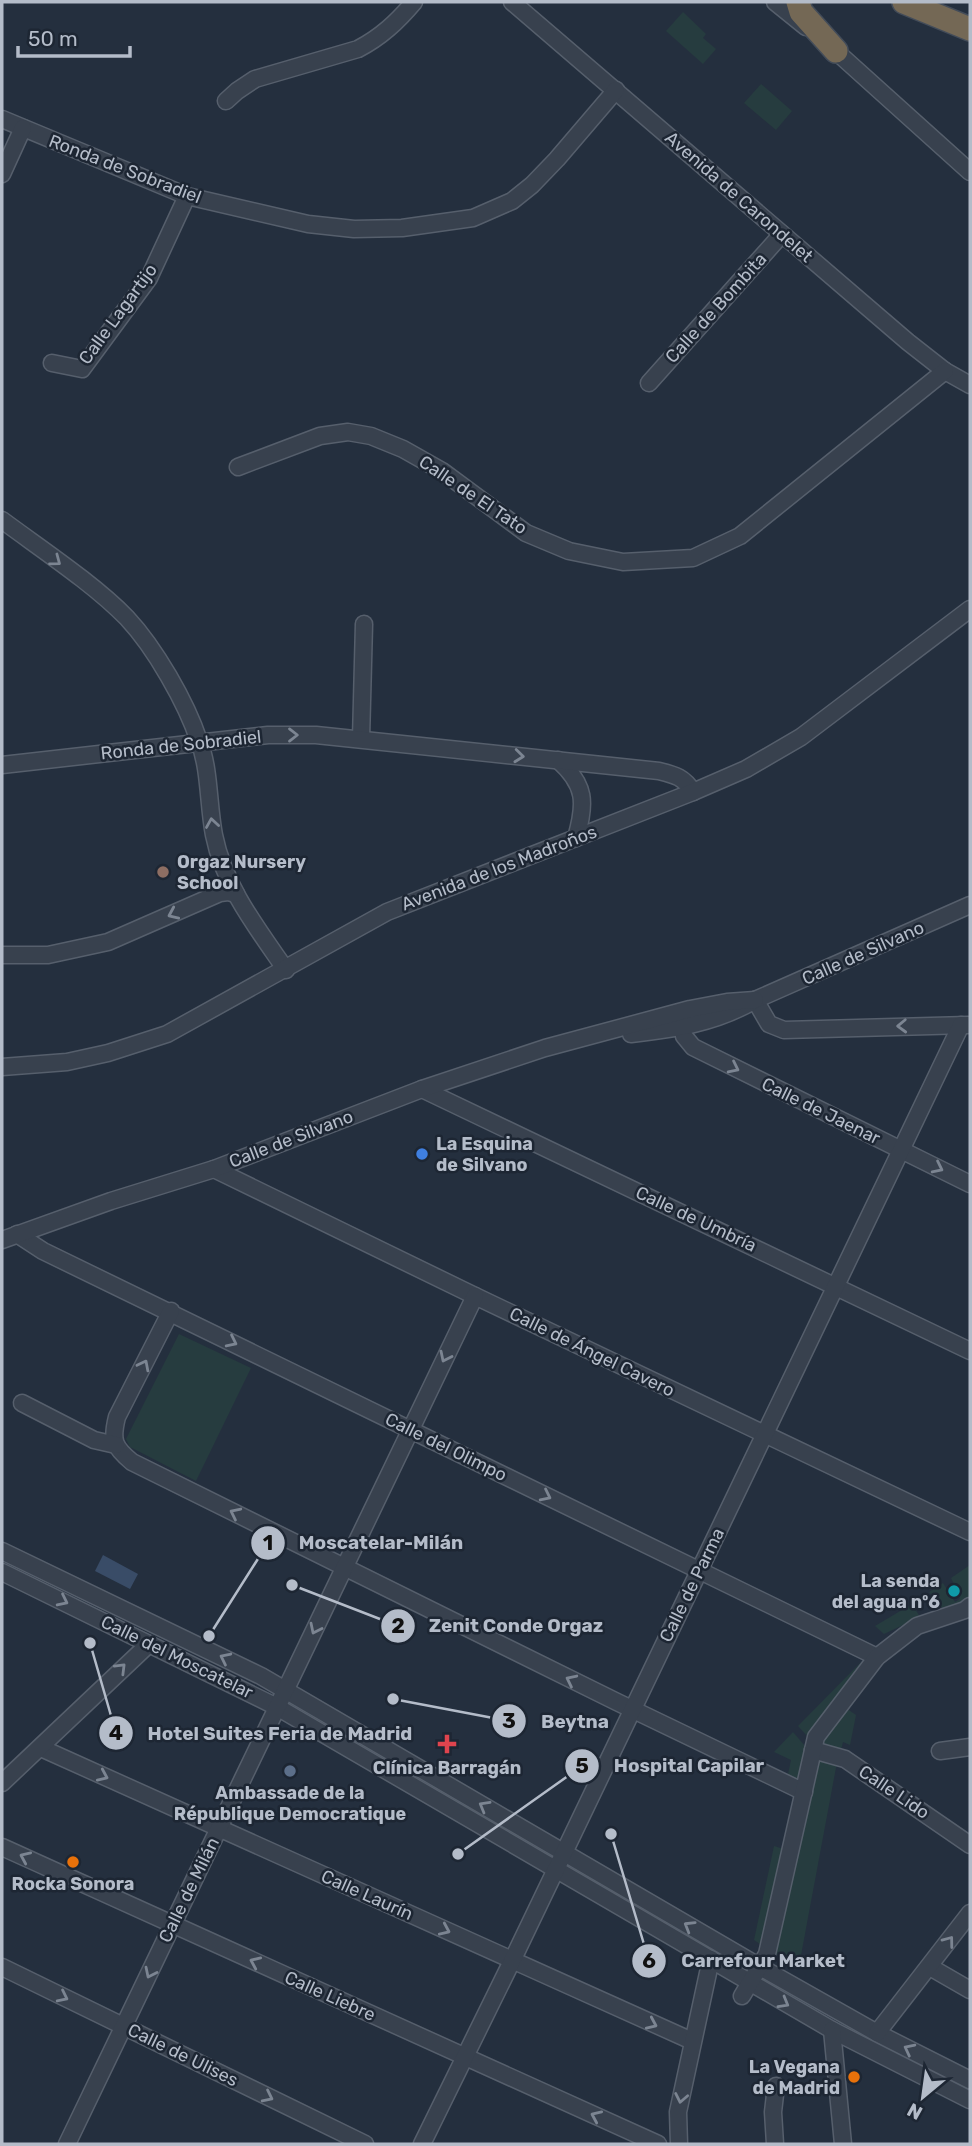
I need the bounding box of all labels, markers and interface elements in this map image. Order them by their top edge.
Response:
scale bar [18,14,130,58]
text: 50 m [28,26,78,51]
street label: Avenida de Carondelet [661,127,817,267]
street label: Ronda de Sobradiel [46,130,204,208]
street label: Calle de Bombita [661,248,771,368]
street label: Calle Lagartijo [74,259,162,369]
street label: Calle de El Tato [415,451,531,539]
one-way arrow [49,553,61,565]
street label: Ronda de Sobradiel [100,726,262,764]
one-way arrow [288,727,298,743]
one-way arrow [513,748,525,763]
one-way arrow [205,817,220,829]
street label: Avenida de los Madroños [398,821,600,915]
place label: Orgaz Nursery School [177,851,306,894]
marker: Orgaz Nursery School [155,864,171,880]
one-way arrow [168,906,180,920]
street label: Calle de Silvano [799,916,927,990]
one-way arrow [896,1019,907,1034]
one-way arrow [727,1059,739,1073]
street label: Calle de Jaenar [758,1073,884,1149]
street label: Calle de Silvano [226,1105,356,1173]
place label: La Esquina de Silvano [436,1133,533,1176]
marker: La Esquina de Silvano [414,1146,430,1162]
one-way arrow [931,1160,943,1174]
street label: Calle de Umbría [632,1181,760,1257]
street label: Calle de Ángel Cavero [506,1302,678,1402]
one-way arrow [225,1333,237,1347]
one-way arrow [440,1350,454,1362]
one-way arrow [136,1359,149,1372]
street label: Calle del Olimpo [382,1408,510,1486]
one-way arrow [539,1488,551,1502]
one-way arrow [230,1508,242,1522]
callout: Moscatelar-Milán [250,1523,478,1563]
street label: Calle de Parma [655,1524,729,1646]
text: 1 [263,1530,273,1555]
text: Moscatelar-Milán [299,1531,463,1554]
place label: La senda del agua nº6 [832,1570,940,1613]
marker: La senda del agua nº6 [946,1583,962,1599]
one-way arrow [56,1593,68,1607]
callout: Zenit Conde Orgaz [380,1606,617,1646]
street label: Calle del Moscatelar [97,1611,257,1703]
text: 2 [391,1613,405,1638]
text: Zenit Conde Orgaz [429,1614,603,1637]
one-way arrow [309,1622,323,1634]
one-way arrow [220,1653,232,1667]
one-way arrow [113,1663,126,1676]
one-way arrow [566,1674,578,1688]
callout: Beytna [492,1701,622,1741]
text: 3 [502,1708,516,1733]
text: Beytna [541,1710,609,1733]
callout: Hotel Suites Feria de Madrid [98,1713,426,1753]
text: 4 [109,1720,123,1745]
text: Hotel Suites Feria de Madrid [148,1722,412,1745]
marker: Clínica Barragán [437,1734,457,1754]
callout: Hospital Capilar [564,1746,778,1786]
text: 5 [575,1753,589,1778]
text: Hospital Capilar [614,1754,765,1777]
place label: Clínica Barragán [373,1757,521,1779]
street label: Calle Lido [854,1760,934,1824]
marker: Ambassade de la République Democratique [282,1763,298,1779]
one-way arrow [96,1768,108,1782]
place label: Ambassade de la République Democratique [174,1782,406,1825]
one-way arrow [479,1801,492,1814]
street label: Calle de Milán [154,1834,224,1946]
one-way arrow [20,1851,33,1865]
marker: Rocka Sonora [65,1854,81,1870]
street label: Calle Laurín [318,1865,416,1925]
place label: Rocka Sonora [12,1873,134,1895]
one-way arrow [684,1921,697,1934]
one-way arrow [437,1922,450,1936]
one-way arrow [941,1936,954,1949]
callout: Carrefour Market [632,1941,859,1981]
text: 6 [642,1948,656,1973]
text: Carrefour Market [681,1949,845,1972]
one-way arrow [249,1956,262,1970]
one-way arrow [144,1966,158,1978]
street label: Calle Liebre [281,1966,379,2026]
one-way arrow [56,1988,68,2002]
one-way arrow [776,1994,789,2007]
one-way arrow [645,2016,657,2030]
street label: Calle de Ulises [124,2019,242,2091]
one-way arrow [904,2044,916,2058]
place label: La Vegana de Madrid [749,2056,840,2099]
north arrow [888,2062,958,2132]
marker: La Vegana de Madrid [846,2069,862,2085]
one-way arrow [261,2088,273,2102]
one-way arrow [674,2092,689,2104]
text: N [903,2098,927,2125]
one-way arrow [590,2110,603,2124]

